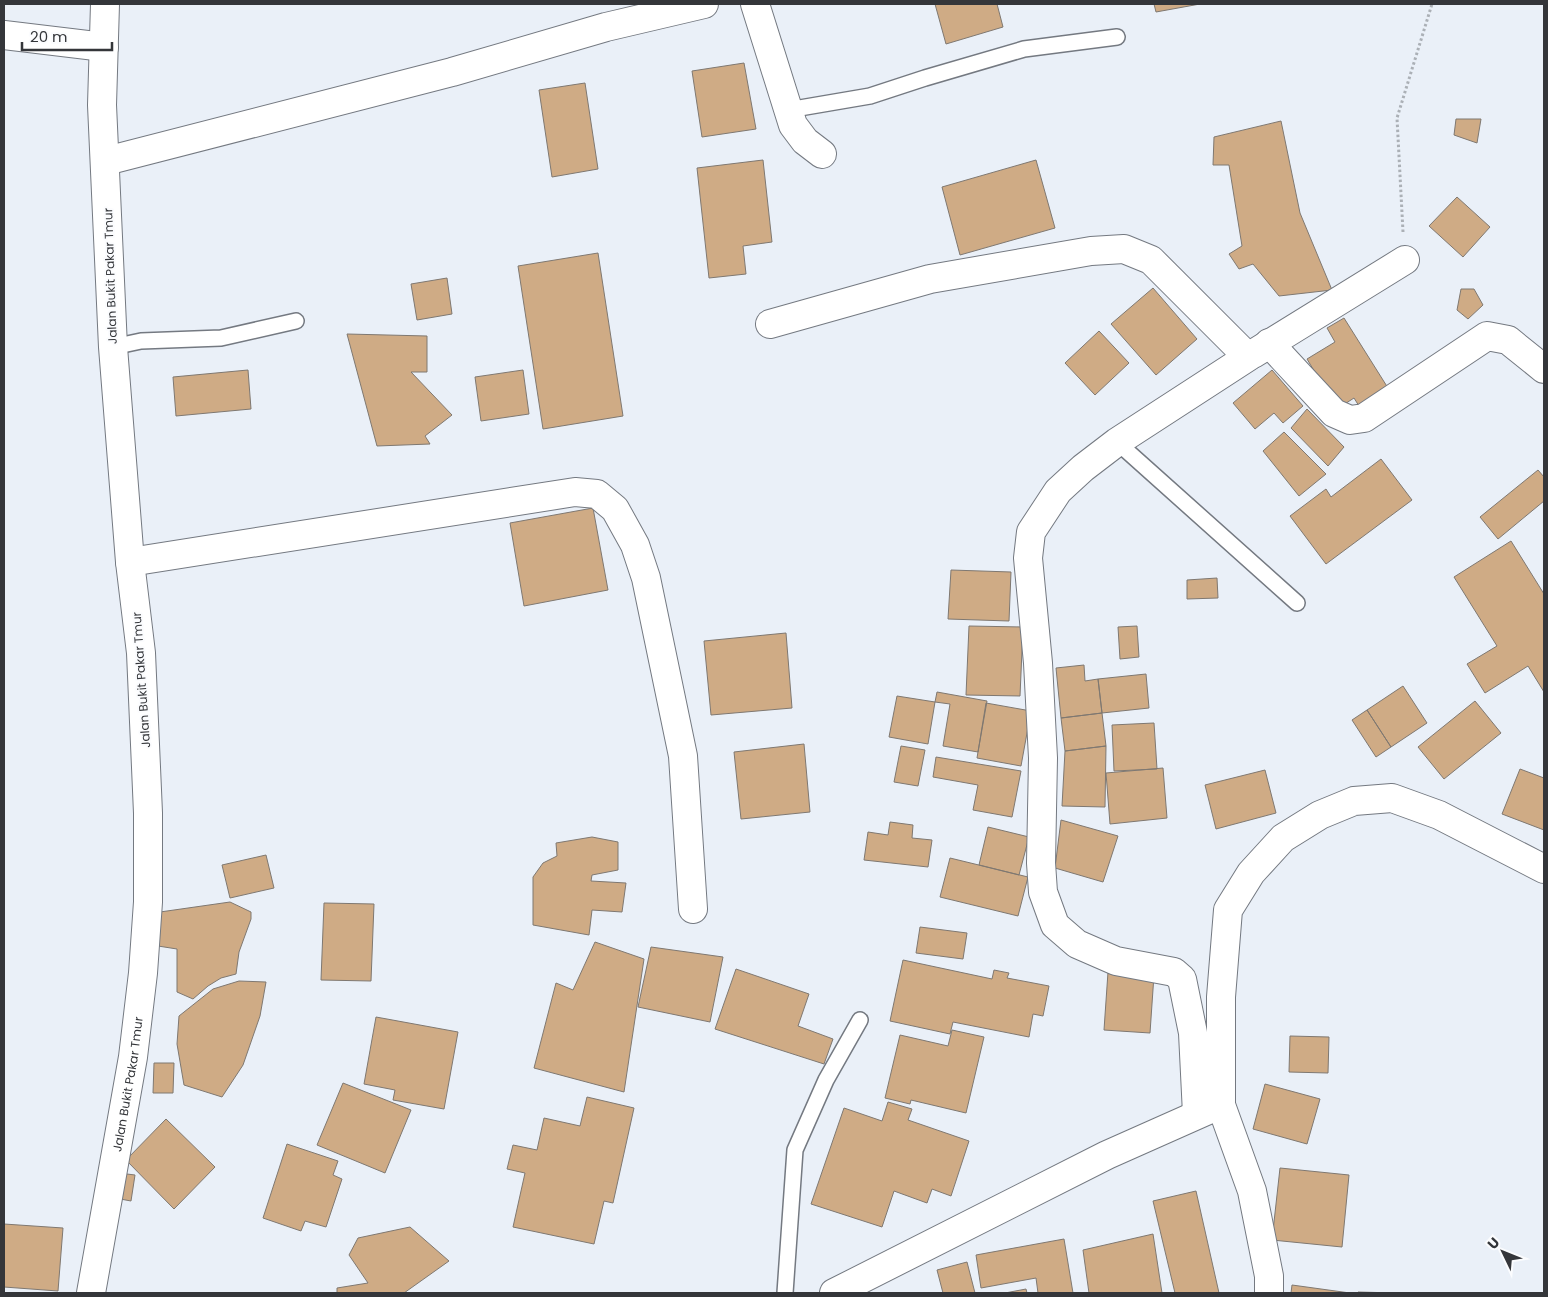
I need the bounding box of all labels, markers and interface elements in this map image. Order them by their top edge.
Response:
scale bar [22,20,112,52]
text: 20 m [30,26,68,47]
street label: Jalan Bukit Pakar Tmur [99,207,121,344]
street label: Jalan Bukit Pakar Tmur [128,611,154,749]
street label: Jalan Bukit Pakar Tmur [108,1015,146,1153]
north arrow [1478,1227,1528,1277]
text: U [1483,1233,1504,1254]

